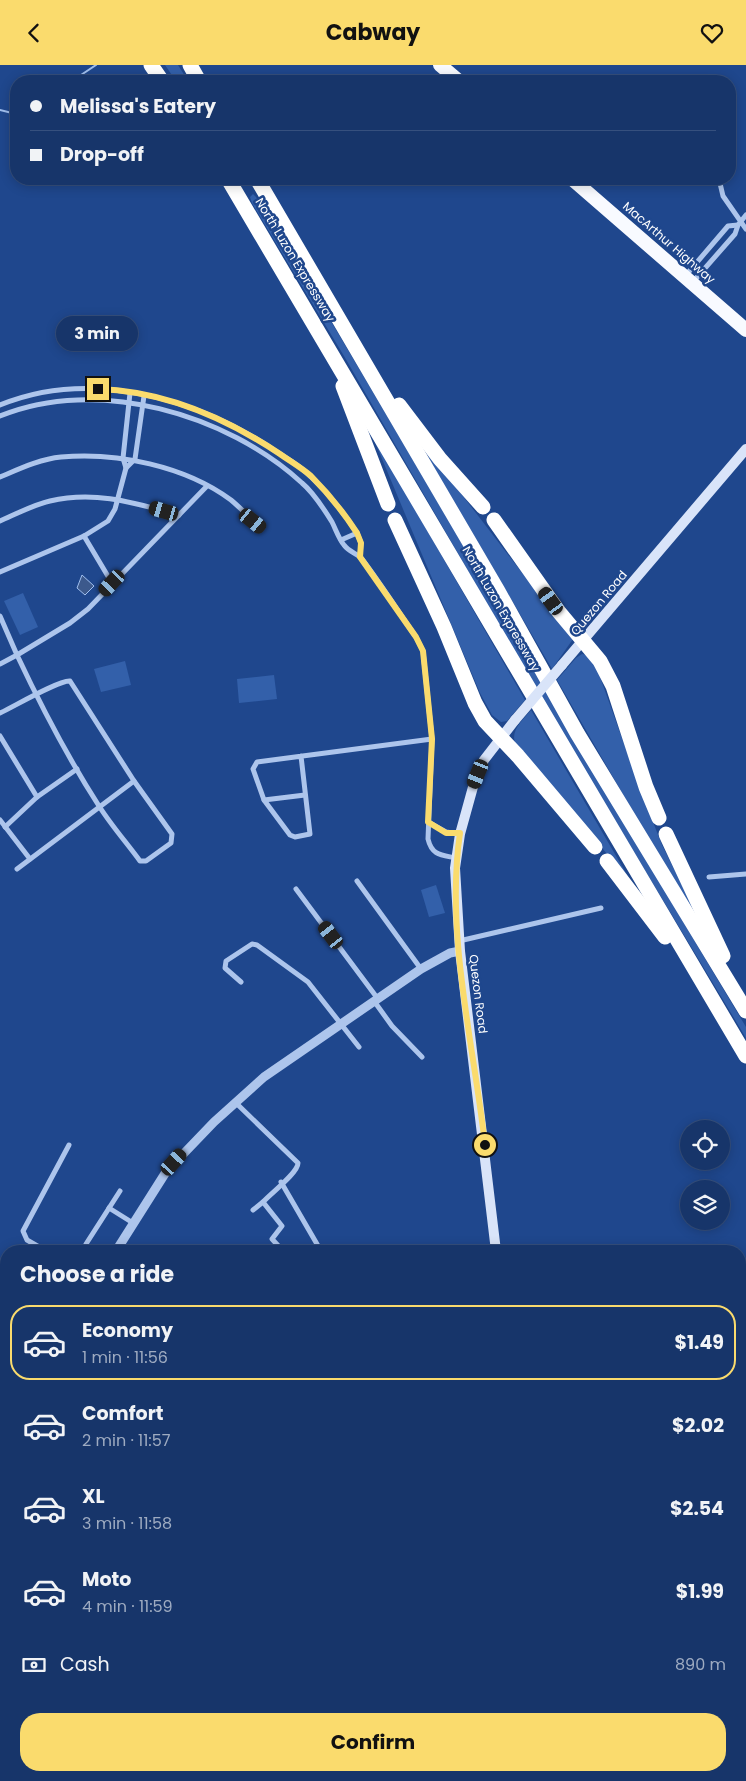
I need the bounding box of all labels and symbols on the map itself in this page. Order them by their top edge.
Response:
street label: North Luzon Expressway [252,195,339,325]
street label: MacArthur Highway [619,198,719,288]
callout: 3 min [57,317,139,351]
route end [87,378,109,400]
car [147,500,180,522]
car [236,506,269,536]
street label: North Luzon Expressway [459,543,544,675]
car [96,567,127,599]
street label: Quezon Road [566,567,631,639]
car [536,584,565,618]
car [465,757,490,791]
car [315,919,346,951]
street label: Quezon Road [465,953,492,1035]
route start [474,1134,496,1156]
car [158,1146,189,1178]

